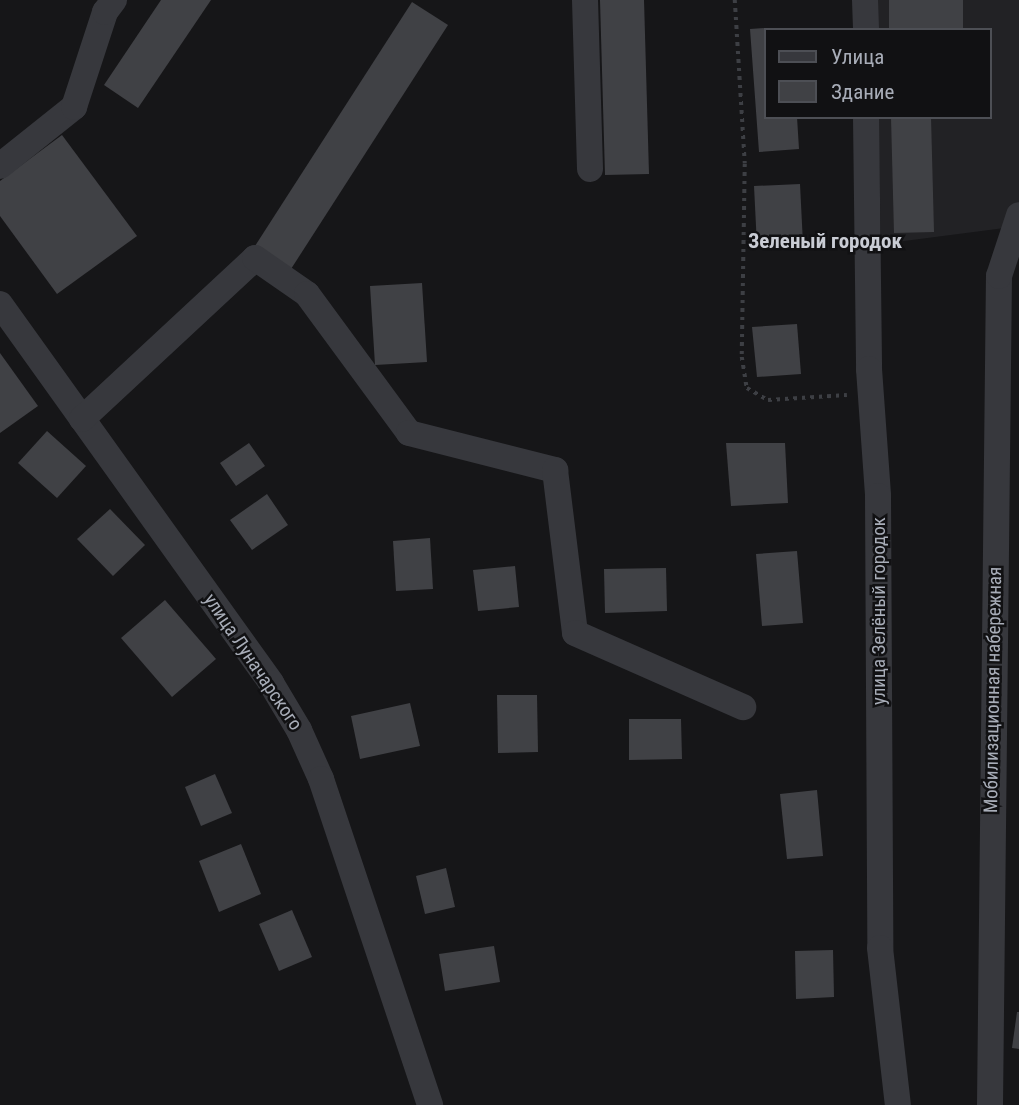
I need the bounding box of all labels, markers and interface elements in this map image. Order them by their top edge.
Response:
legend [764,28,991,119]
text: Улица [831,45,884,69]
text: Здание [831,80,894,104]
district label: Зеленый городок [748,228,902,254]
street label: улица Зелёный городок [868,517,890,705]
street label: Мобилизационная набережная [979,567,1007,813]
street label: улица Луначарского [199,589,307,735]

